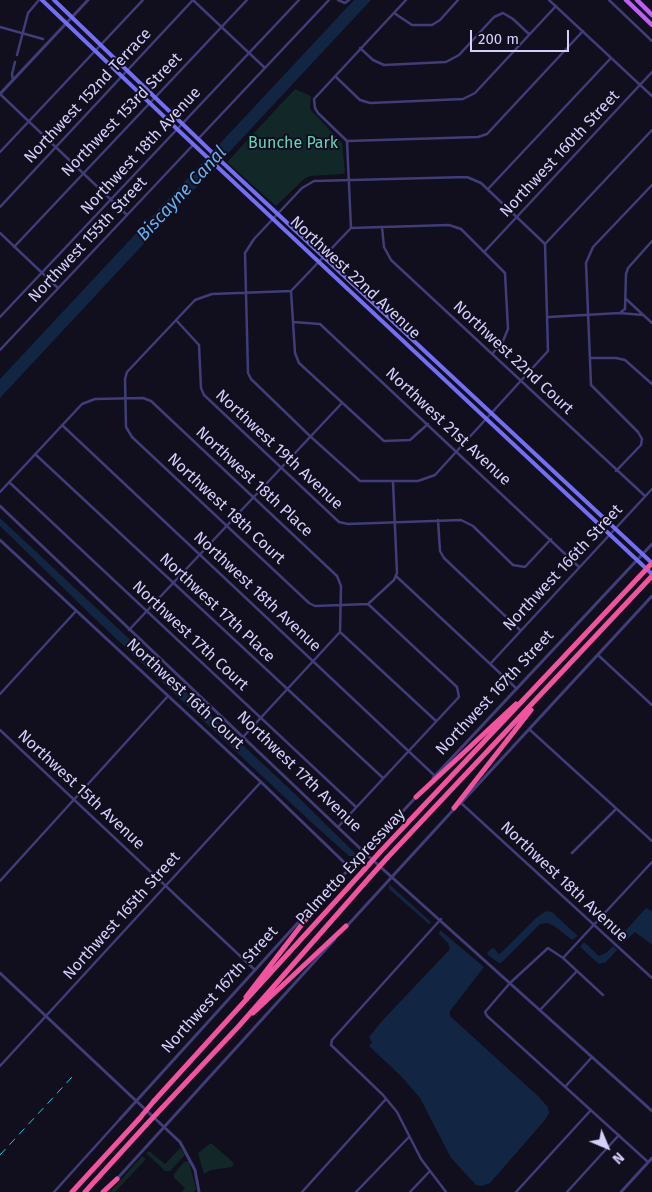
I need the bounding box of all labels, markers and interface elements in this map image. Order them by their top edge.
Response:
scale bar [472,20,571,52]
street label: Northwest 152nd Terrace [20,24,156,168]
text: 200 m [478,30,519,48]
street label: Northwest 153rd Street [58,49,186,181]
street label: Northwest 18th Avenue [77,83,205,219]
street label: Northwest 160th Street [496,87,624,221]
park label: Bunche Park [248,134,338,154]
water label: Biscayne Canal [133,142,231,246]
street label: Northwest 155th Street [25,173,151,307]
street label: Northwest 22nd Avenue [286,213,424,343]
street label: Northwest 22nd Court [449,297,577,419]
street label: Northwest 21st Avenue [381,364,515,490]
street label: Northwest 19th Avenue [211,386,347,514]
street label: Northwest 18th Place [192,423,316,541]
street label: Northwest 18th Court [163,450,289,568]
street label: Northwest 166th Street [499,501,627,635]
street label: Northwest 18th Avenue [189,528,325,656]
street label: Northwest 17th Place [155,549,279,667]
street label: Northwest 17th Court [128,577,252,695]
street label: Northwest 167th Street [432,626,558,760]
street label: Northwest 16th Court [122,635,248,753]
street label: Northwest 17th Avenue [233,708,365,836]
street label: Northwest 15th Avenue [14,726,148,854]
street label: Palmetto Expressway [292,805,410,929]
street label: Northwest 18th Avenue [496,818,632,946]
street label: Northwest 165th Street [60,848,184,984]
street label: Northwest 167th Street [158,923,282,1057]
north arrow [582,1122,632,1172]
text: N [609,1149,627,1167]

